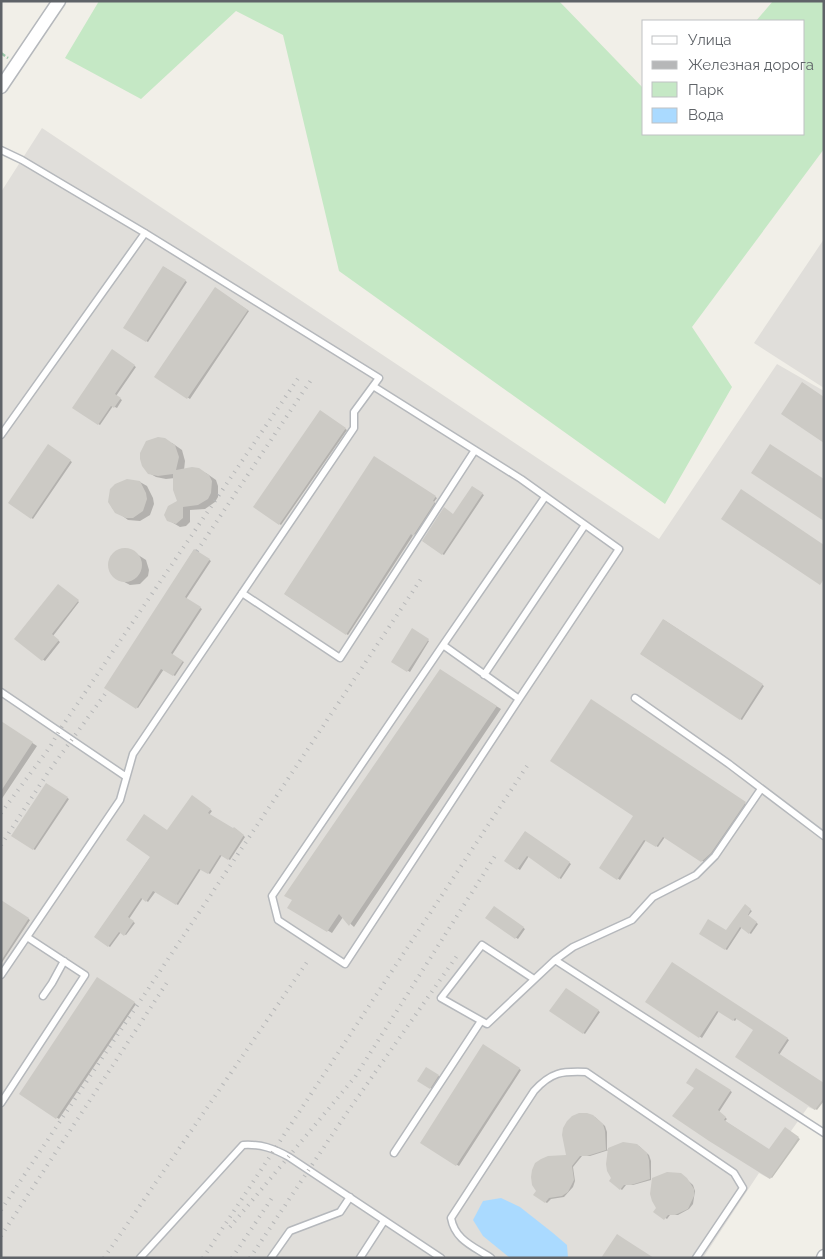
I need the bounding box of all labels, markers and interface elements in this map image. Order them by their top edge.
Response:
legend [642,20,805,135]
text: Улица [688,31,732,49]
text: Железная дорога [688,56,814,74]
text: Парк [688,81,724,99]
text: Вода [688,106,724,124]

